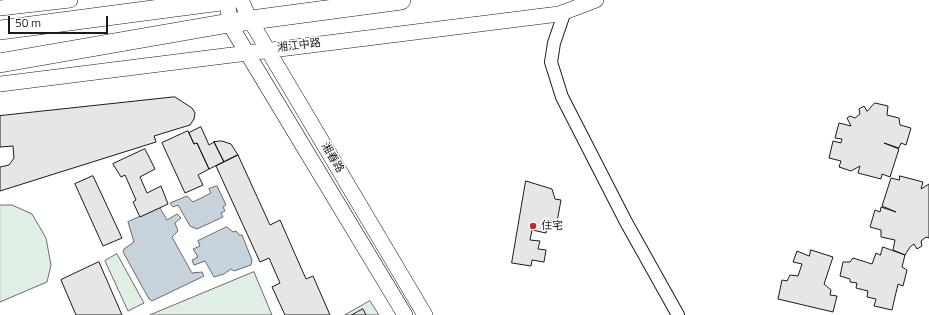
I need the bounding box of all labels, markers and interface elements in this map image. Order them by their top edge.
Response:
scale bar [10,8,110,34]
text: 50 m [15,13,41,32]
street label: 湘江中路 [276,37,322,55]
street label: 湘春路 [318,140,346,176]
place label: 住宅 [541,219,563,233]
marker: 住宅 [528,221,538,231]

